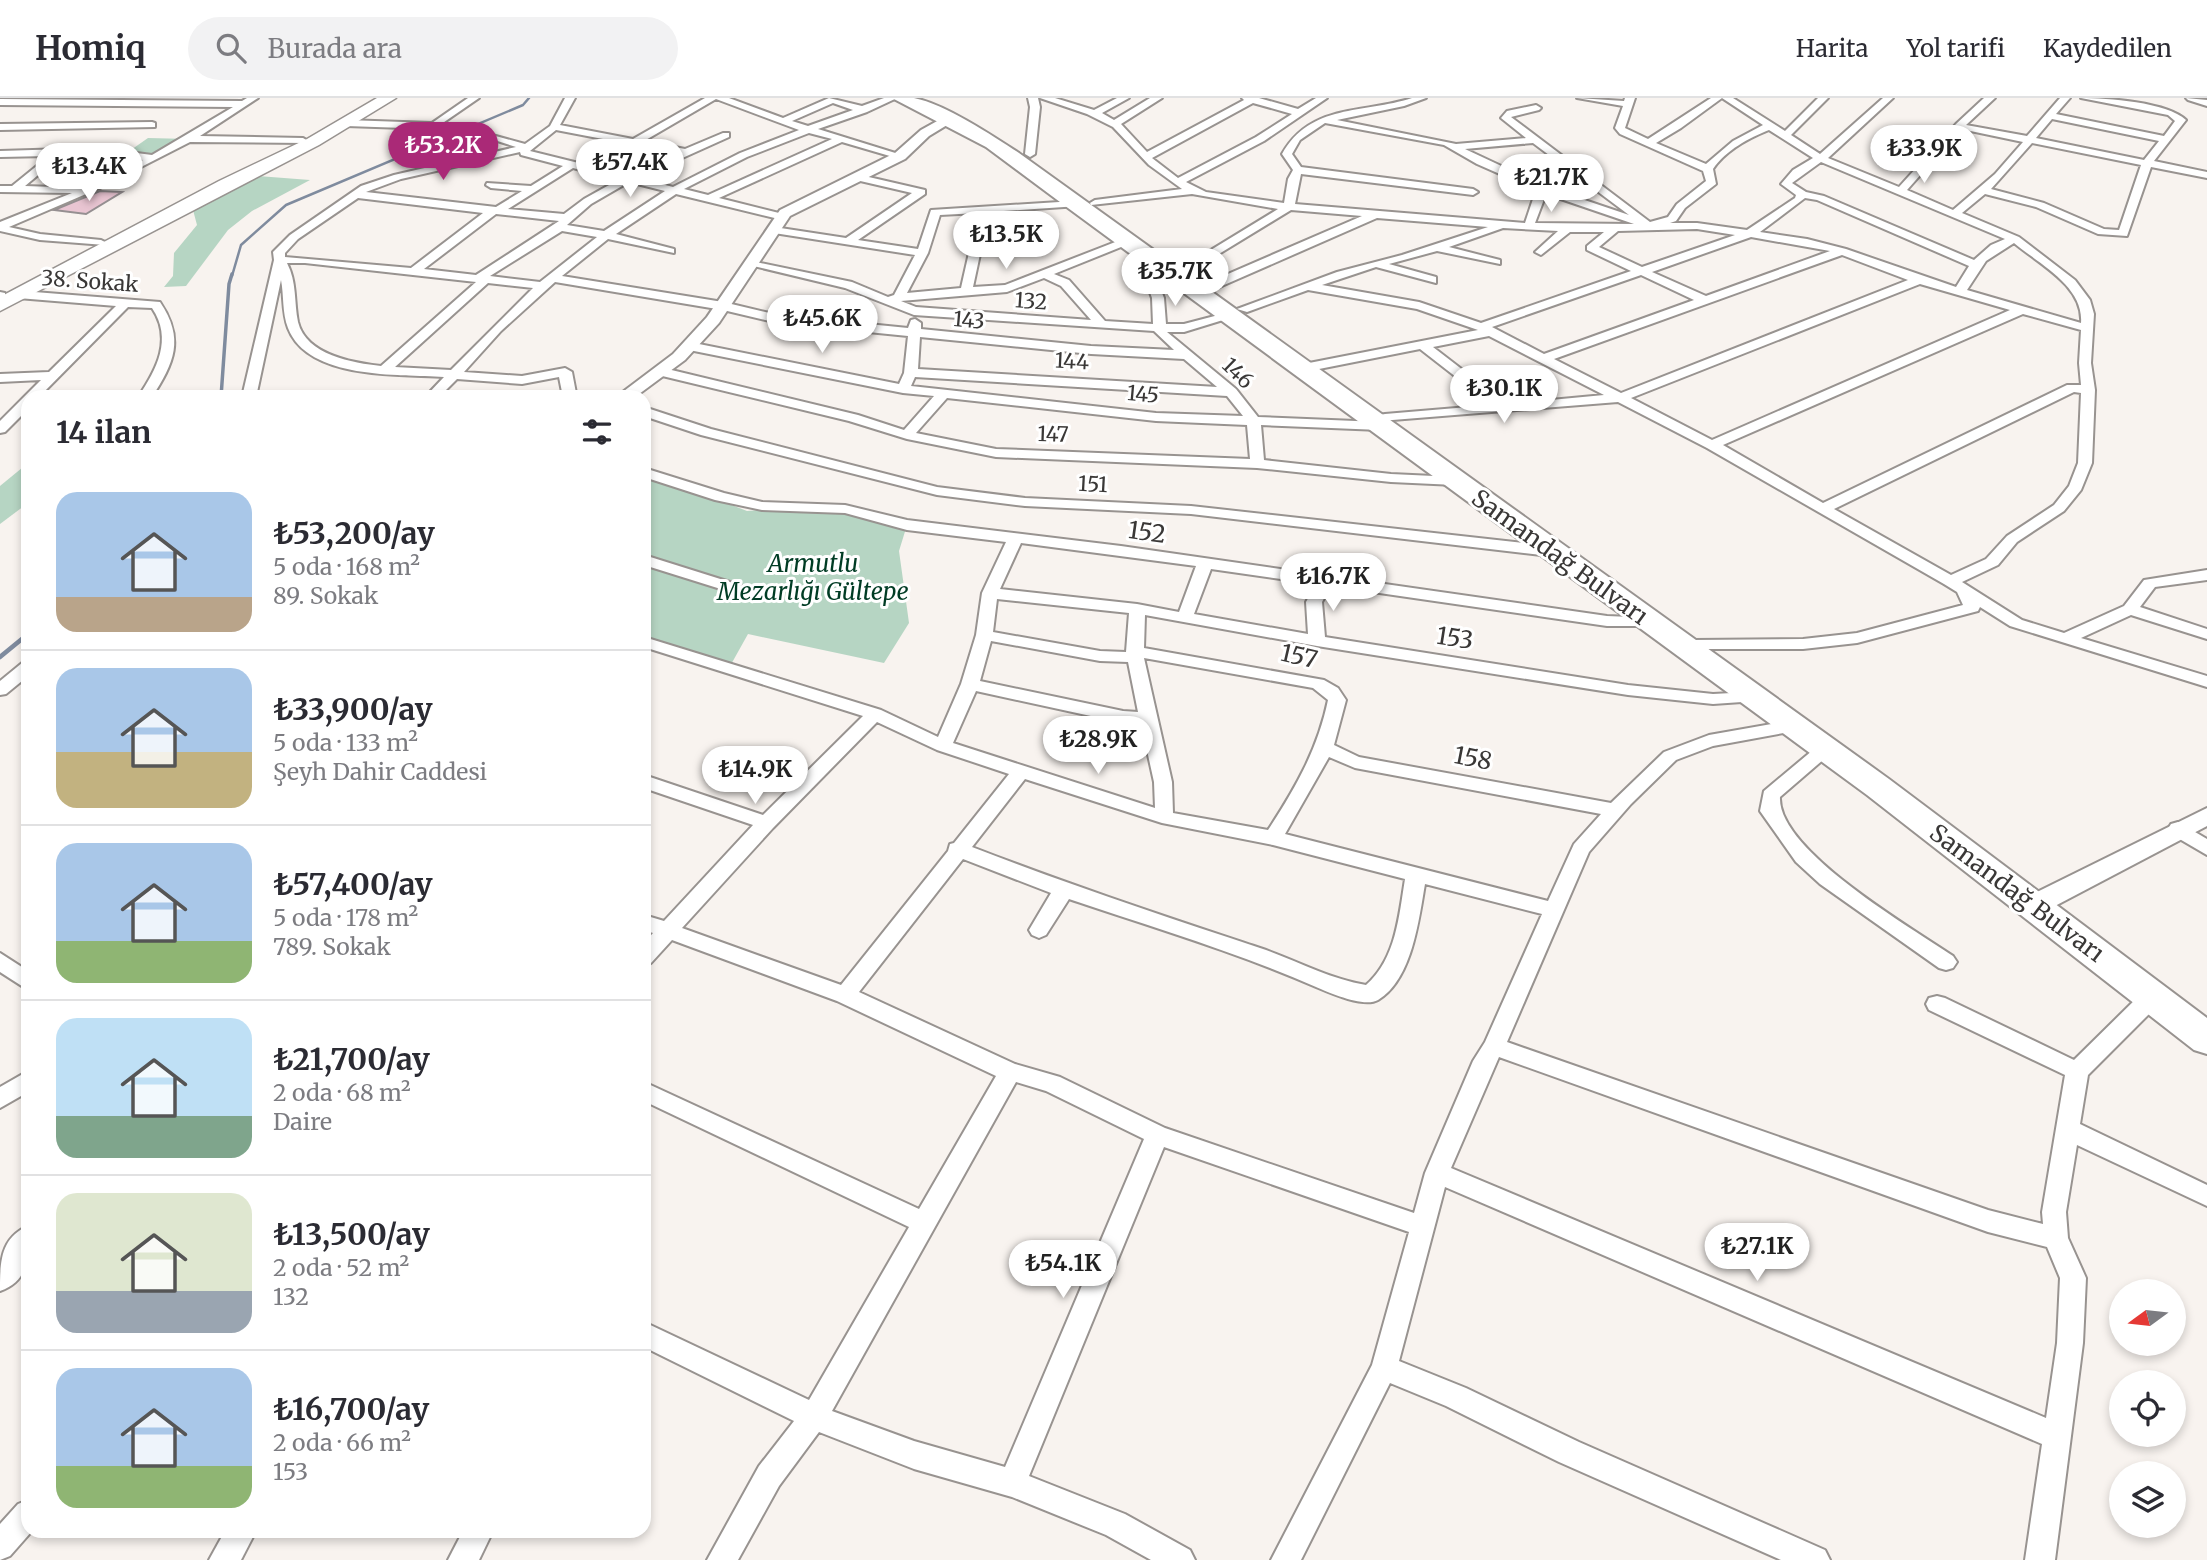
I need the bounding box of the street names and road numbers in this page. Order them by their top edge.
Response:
street label: 38. Sokak [41,264,140,298]
street label: 132 [1014,286,1048,316]
street label: 143 [952,305,986,335]
street label: 144 [1054,347,1090,375]
street label: 146 [1216,352,1260,394]
street label: 145 [1126,379,1160,409]
street label: 147 [1037,420,1069,448]
street label: 151 [1078,470,1108,498]
street label: Samandağ Bulvarı [1466,482,1655,632]
street label: 152 [1126,514,1168,550]
street label: 153 [1434,620,1476,656]
street label: 157 [1278,637,1320,675]
street label: 158 [1451,739,1495,777]
street label: Samandağ Bulvarı [1923,817,2111,969]

